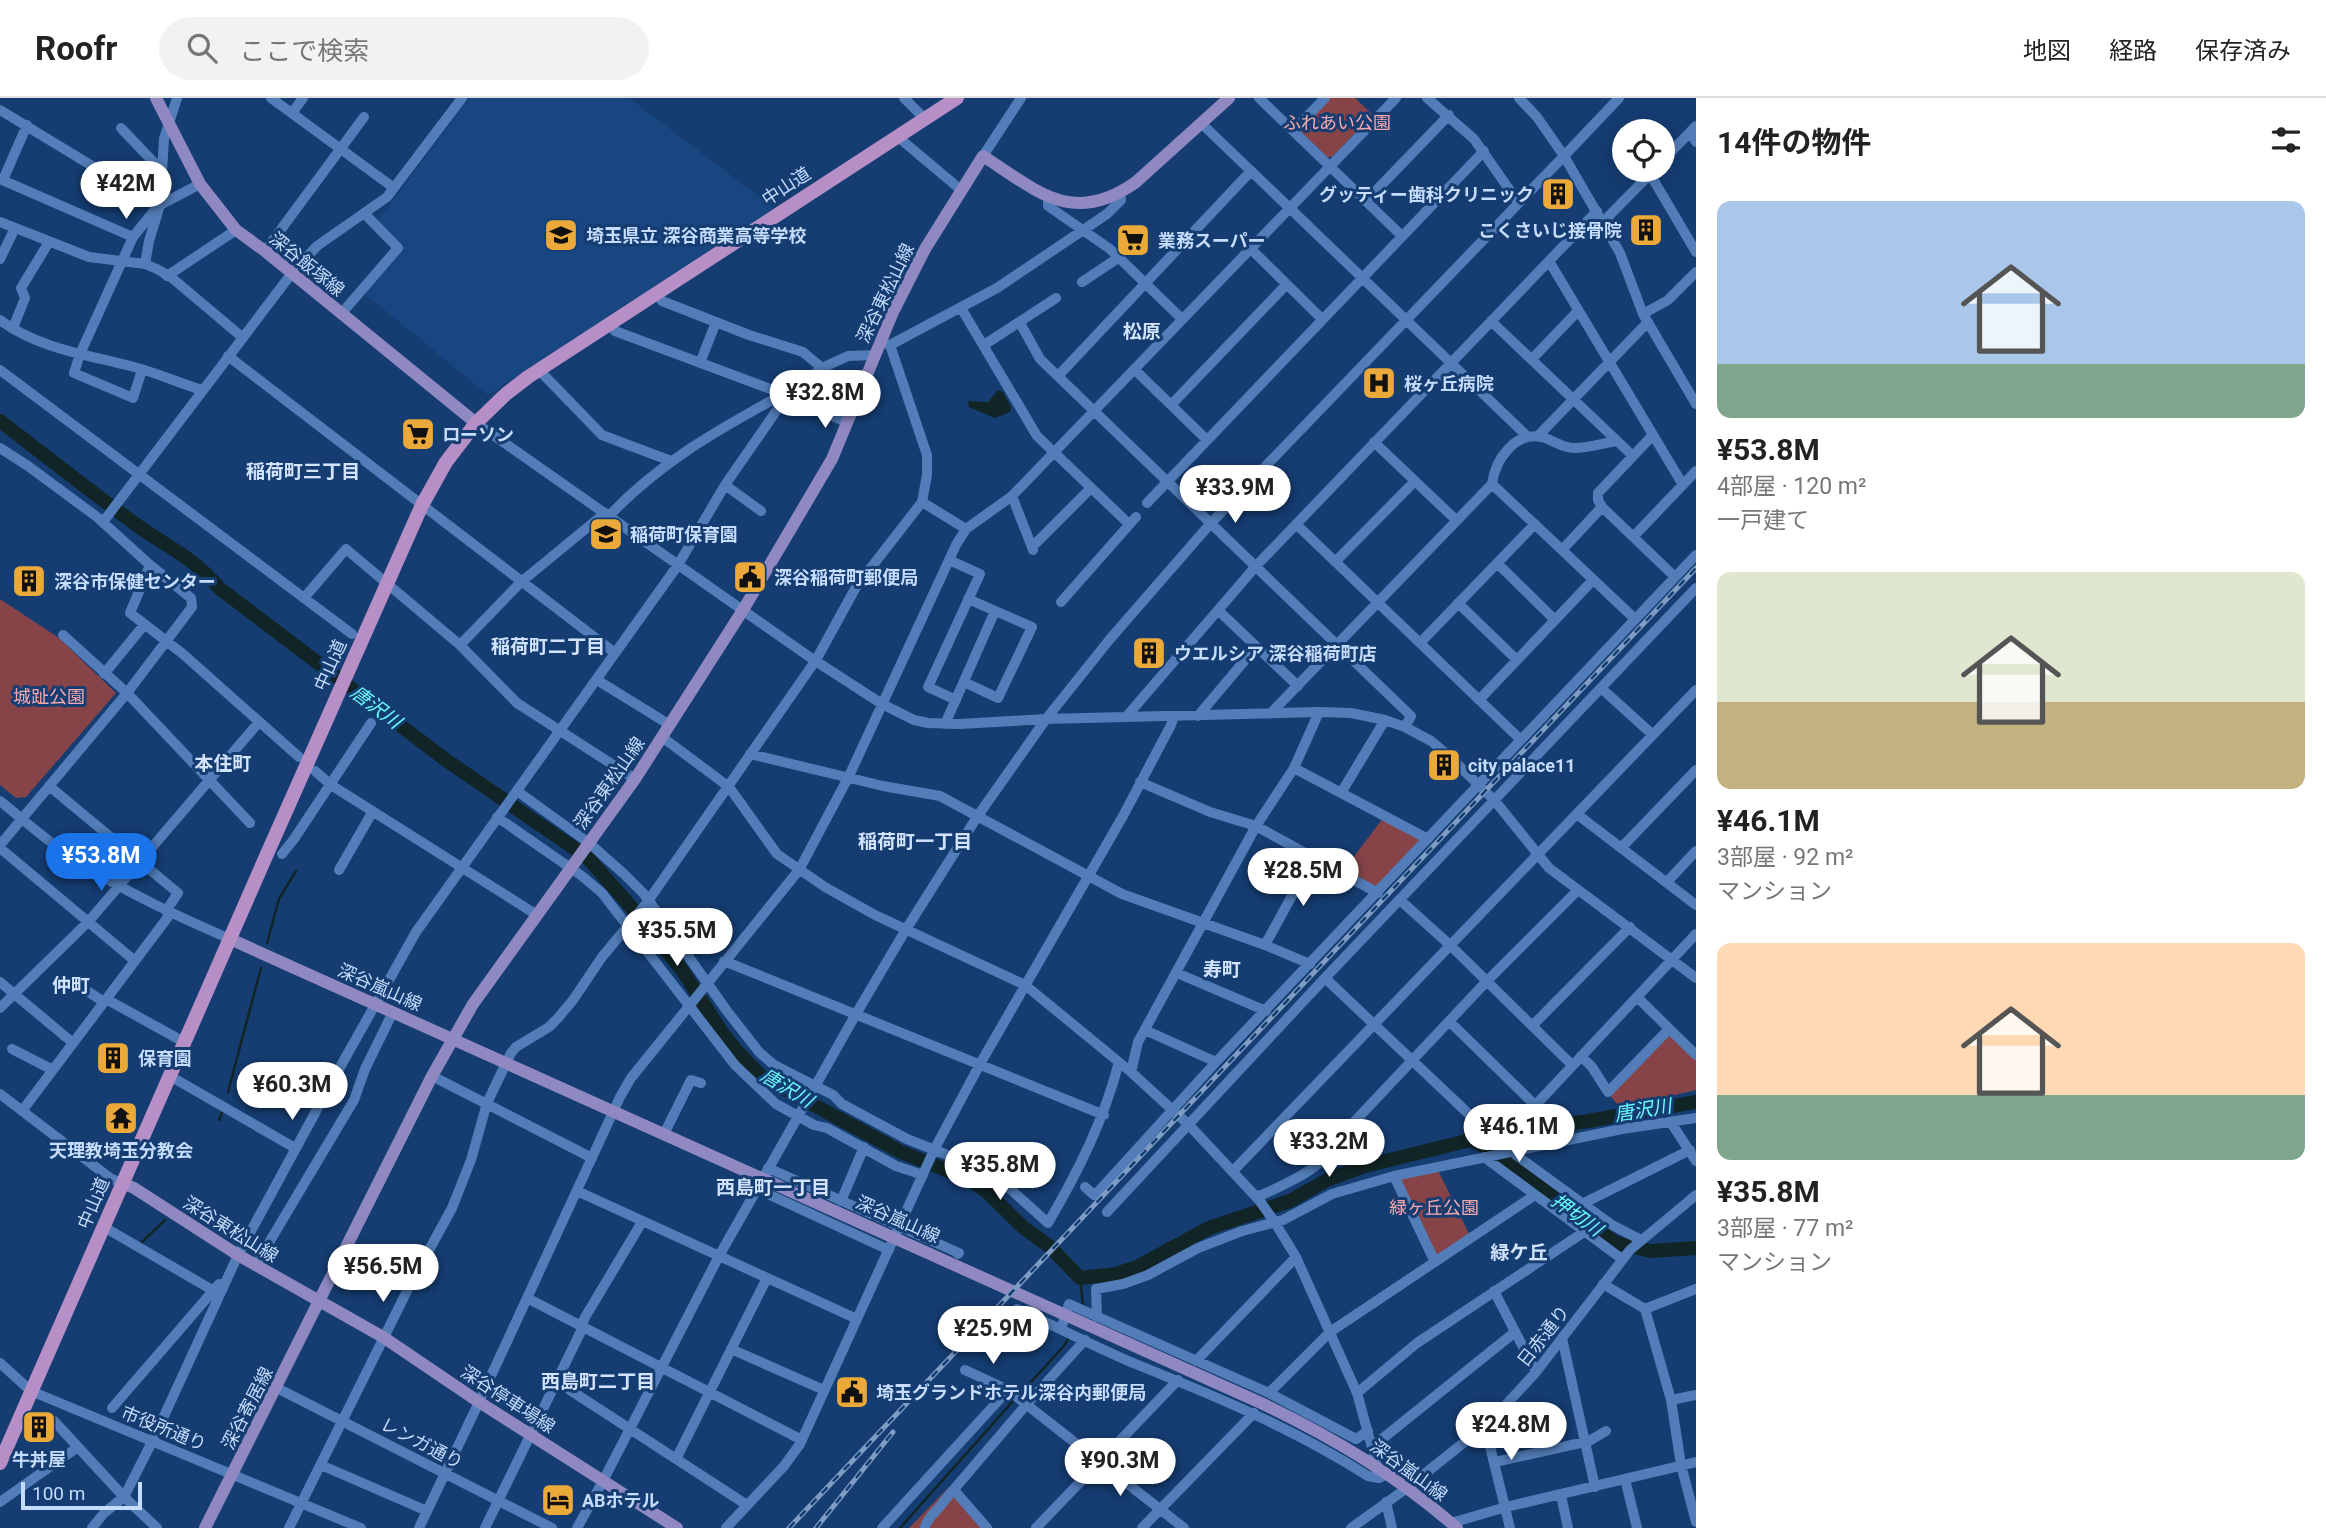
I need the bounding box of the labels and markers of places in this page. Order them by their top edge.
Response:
pin: ¥42M [85,162,167,221]
building icon: グッティー歯科クリニック [1539,175,1577,213]
place label: グッティー歯科クリニック [1319,184,1534,205]
building icon: こくさいじ接骨院 [1627,211,1665,249]
school or university icon: 埼玉県立 深谷商業高等学校 [542,216,580,254]
place label: こくさいじ接骨院 [1478,220,1622,241]
supermarket icon: 業務スーパー [1114,221,1152,259]
place label: 埼玉県立 深谷商業高等学校 [586,225,806,246]
place label: 業務スーパー [1158,230,1266,251]
hospital icon: 桜ヶ丘病院 [1360,364,1398,402]
pin: ¥32.8M [768,370,882,430]
place label: 桜ヶ丘病院 [1404,373,1494,394]
supermarket icon: ローソン [399,415,437,453]
place label: ローソン [442,424,514,445]
pin: ¥33.9M [1178,466,1292,525]
school or university icon: 稲荷町保育園 [587,515,625,553]
place label: 稲荷町保育園 [630,524,738,545]
public building icon: 深谷稲荷町郵便局 [731,558,769,596]
building icon: 深谷市保健センター [10,562,48,600]
place label: 深谷稲荷町郵便局 [774,567,918,588]
place label: 深谷市保健センター [54,571,216,592]
building icon: ウエルシア 深谷稲荷町店 [1130,634,1168,672]
place label: ウエルシア 深谷稲荷町店 [1174,643,1376,664]
building icon: city palace11 [1425,746,1463,784]
place label: city palace11 [1468,755,1576,776]
pin: ¥53.8M [44,834,158,893]
pin: ¥28.5M [1246,848,1360,908]
pin: ¥35.5M [620,908,734,968]
building icon: 保育園 [94,1039,132,1077]
place label: 保育園 [138,1048,192,1069]
pin: ¥60.3M [235,1062,349,1122]
temple icon: 天理教埼玉分教会 [102,1099,140,1137]
pin: ¥46.1M [1462,1104,1576,1164]
pin: ¥33.2M [1272,1119,1386,1179]
place label: 天理教埼玉分教会 [49,1140,193,1161]
pin: ¥35.8M [943,1142,1057,1202]
pin: ¥56.5M [326,1244,440,1304]
pin: ¥25.9M [936,1306,1050,1366]
public building icon: 埼玉グランドホテル深谷内郵便局 [833,1373,871,1411]
place label: 埼玉グランドホテル深谷内郵便局 [876,1382,1146,1403]
pin: ¥24.8M [1454,1402,1568,1462]
building icon: 牛丼屋 [20,1408,58,1446]
pin: ¥90.3M [1063,1438,1177,1498]
place label: 牛丼屋 [12,1449,66,1470]
hotel icon: ABホテル [539,1481,577,1519]
place label: ABホテル [582,1490,660,1511]

